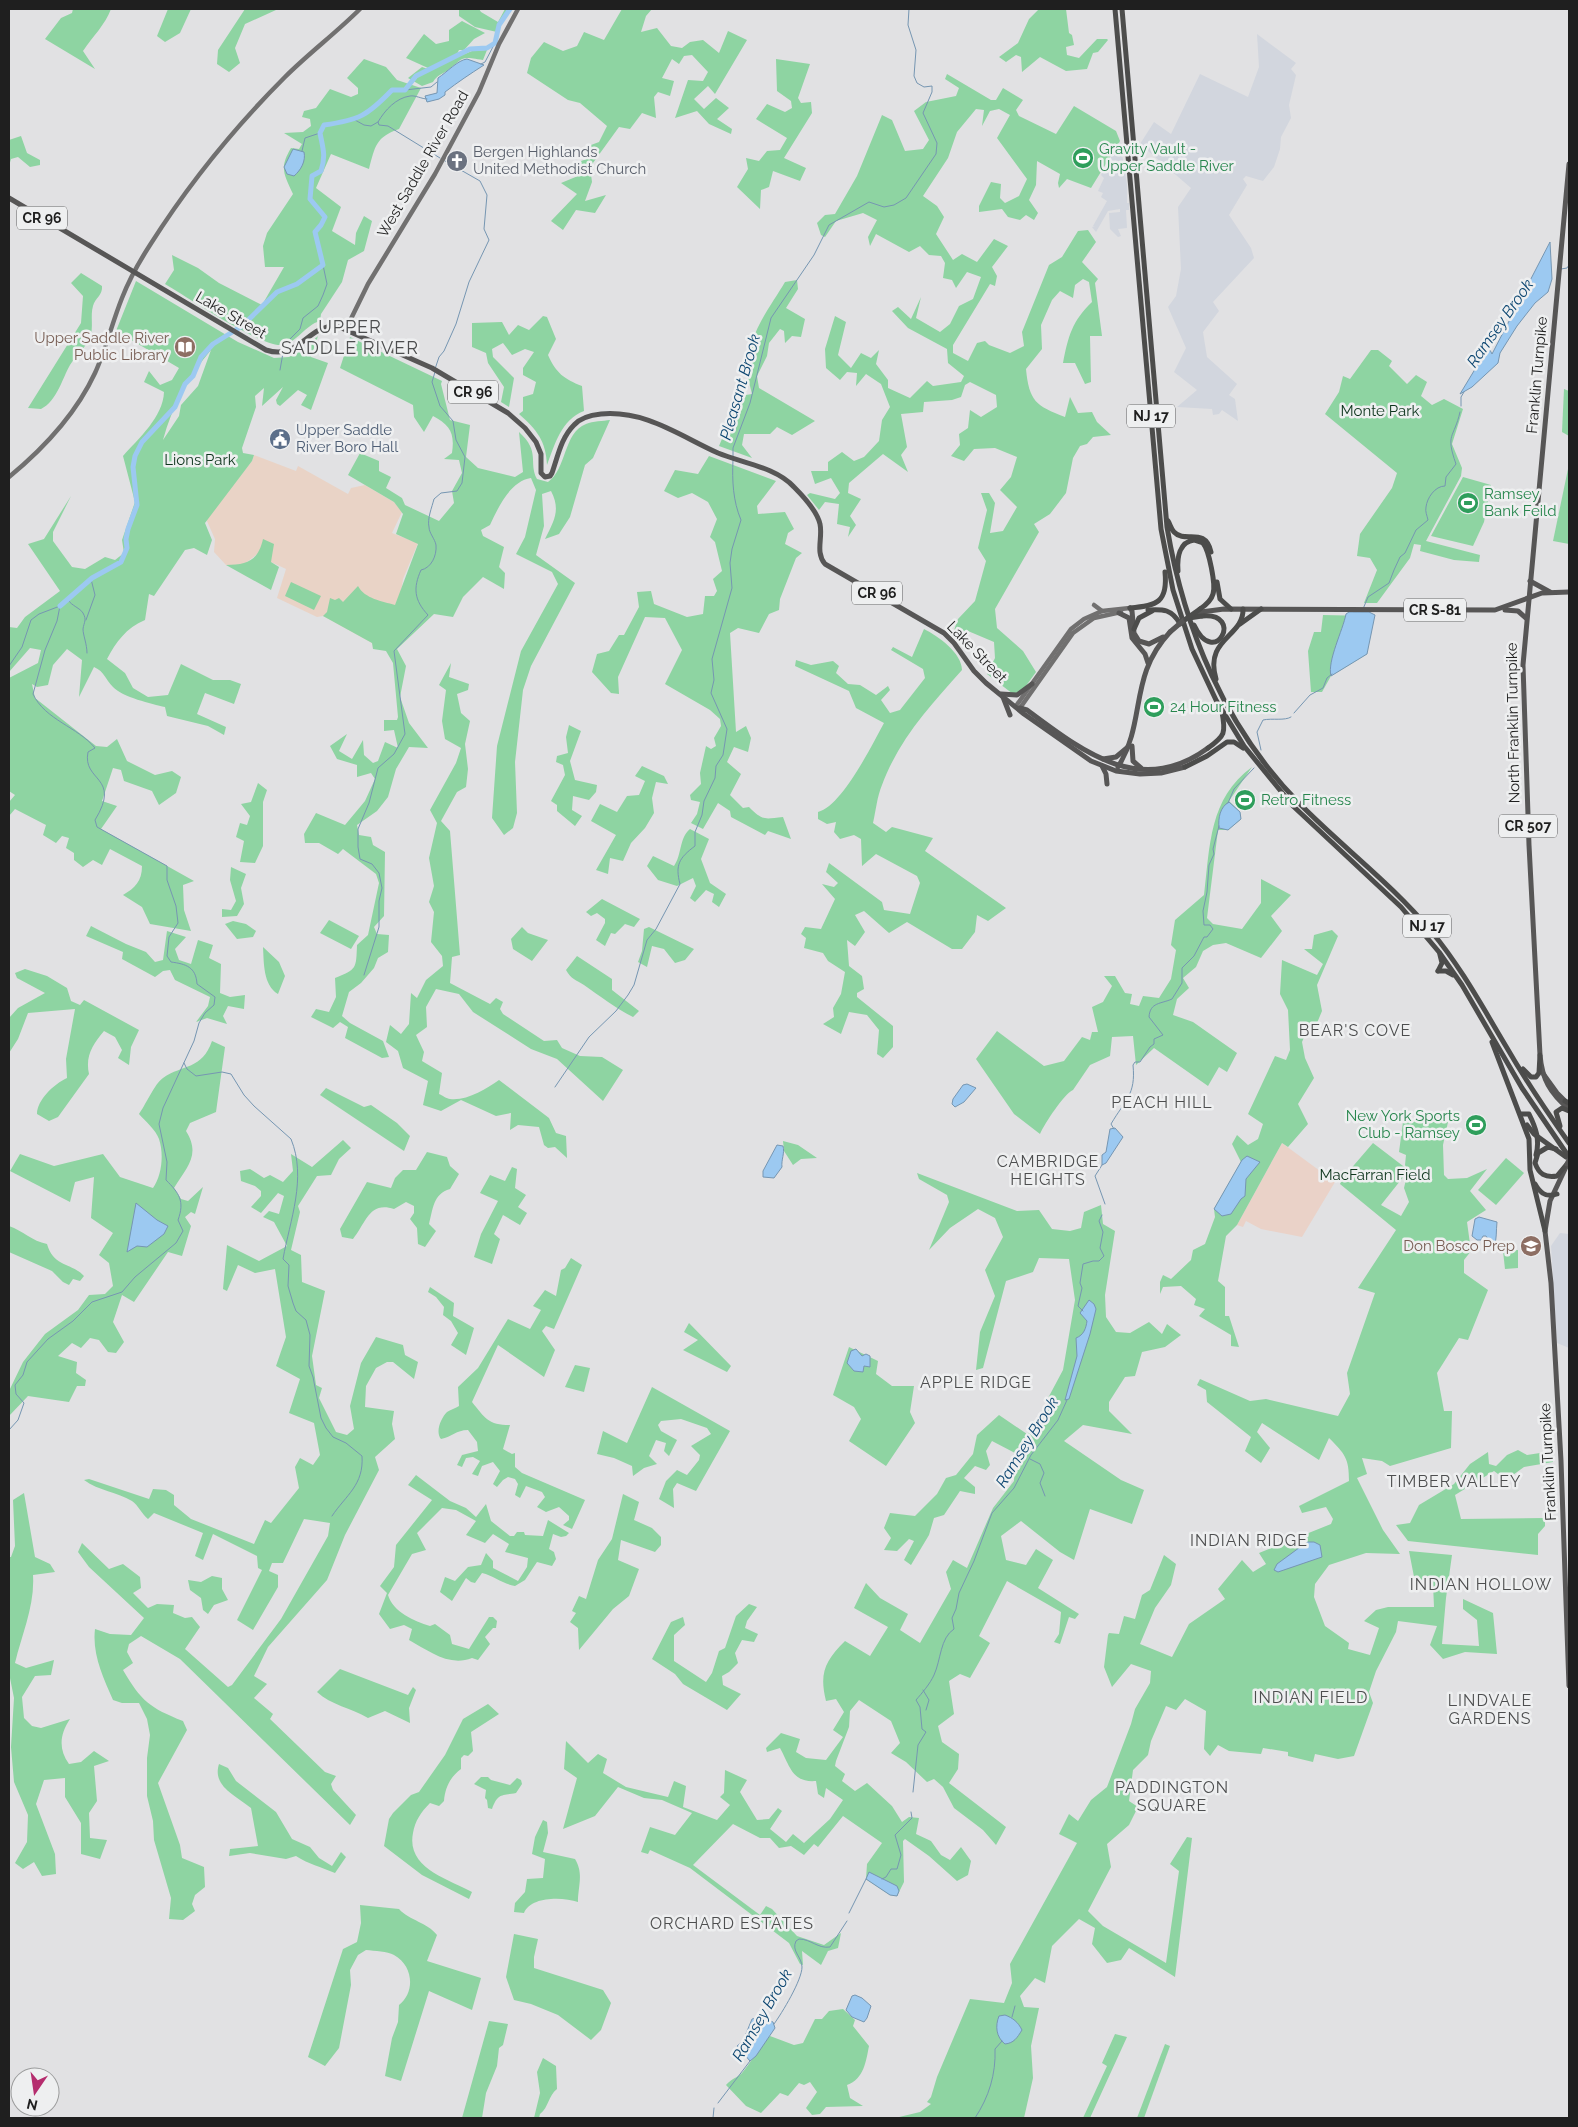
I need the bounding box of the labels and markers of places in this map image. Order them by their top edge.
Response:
place label: Gravity Vault - Upper Saddle River [1099,140,1234,175]
place label: Bergen Highlands United Methodist Church [473,143,646,178]
sports icon: Gravity Vault - Upper Saddle River [1071,146,1095,170]
church icon: Bergen Highlands United Methodist Church [445,149,469,173]
place label: Upper Saddle River Public Library [34,329,170,364]
library icon: Upper Saddle River Public Library [173,335,197,359]
place label: Upper Saddle River Boro Hall [296,421,399,456]
public building icon: Upper Saddle River Boro Hall [268,427,292,451]
place label: Ramsey Bank Feild [1484,485,1557,520]
sports icon: Ramsey Bank Feild [1456,491,1480,515]
sports icon: 24 Hour Fitness [1142,695,1166,719]
place label: 24 Hour Fitness [1170,698,1277,716]
sports icon: Retro Fitness [1233,788,1257,812]
place label: Retro Fitness [1261,791,1351,809]
place label: New York Sports Club - Ramsey [1346,1107,1460,1142]
sports icon: New York Sports Club - Ramsey [1464,1113,1488,1137]
school or university icon: Don Bosco Prep [1519,1234,1543,1258]
place label: Don Bosco Prep [1403,1237,1515,1255]

